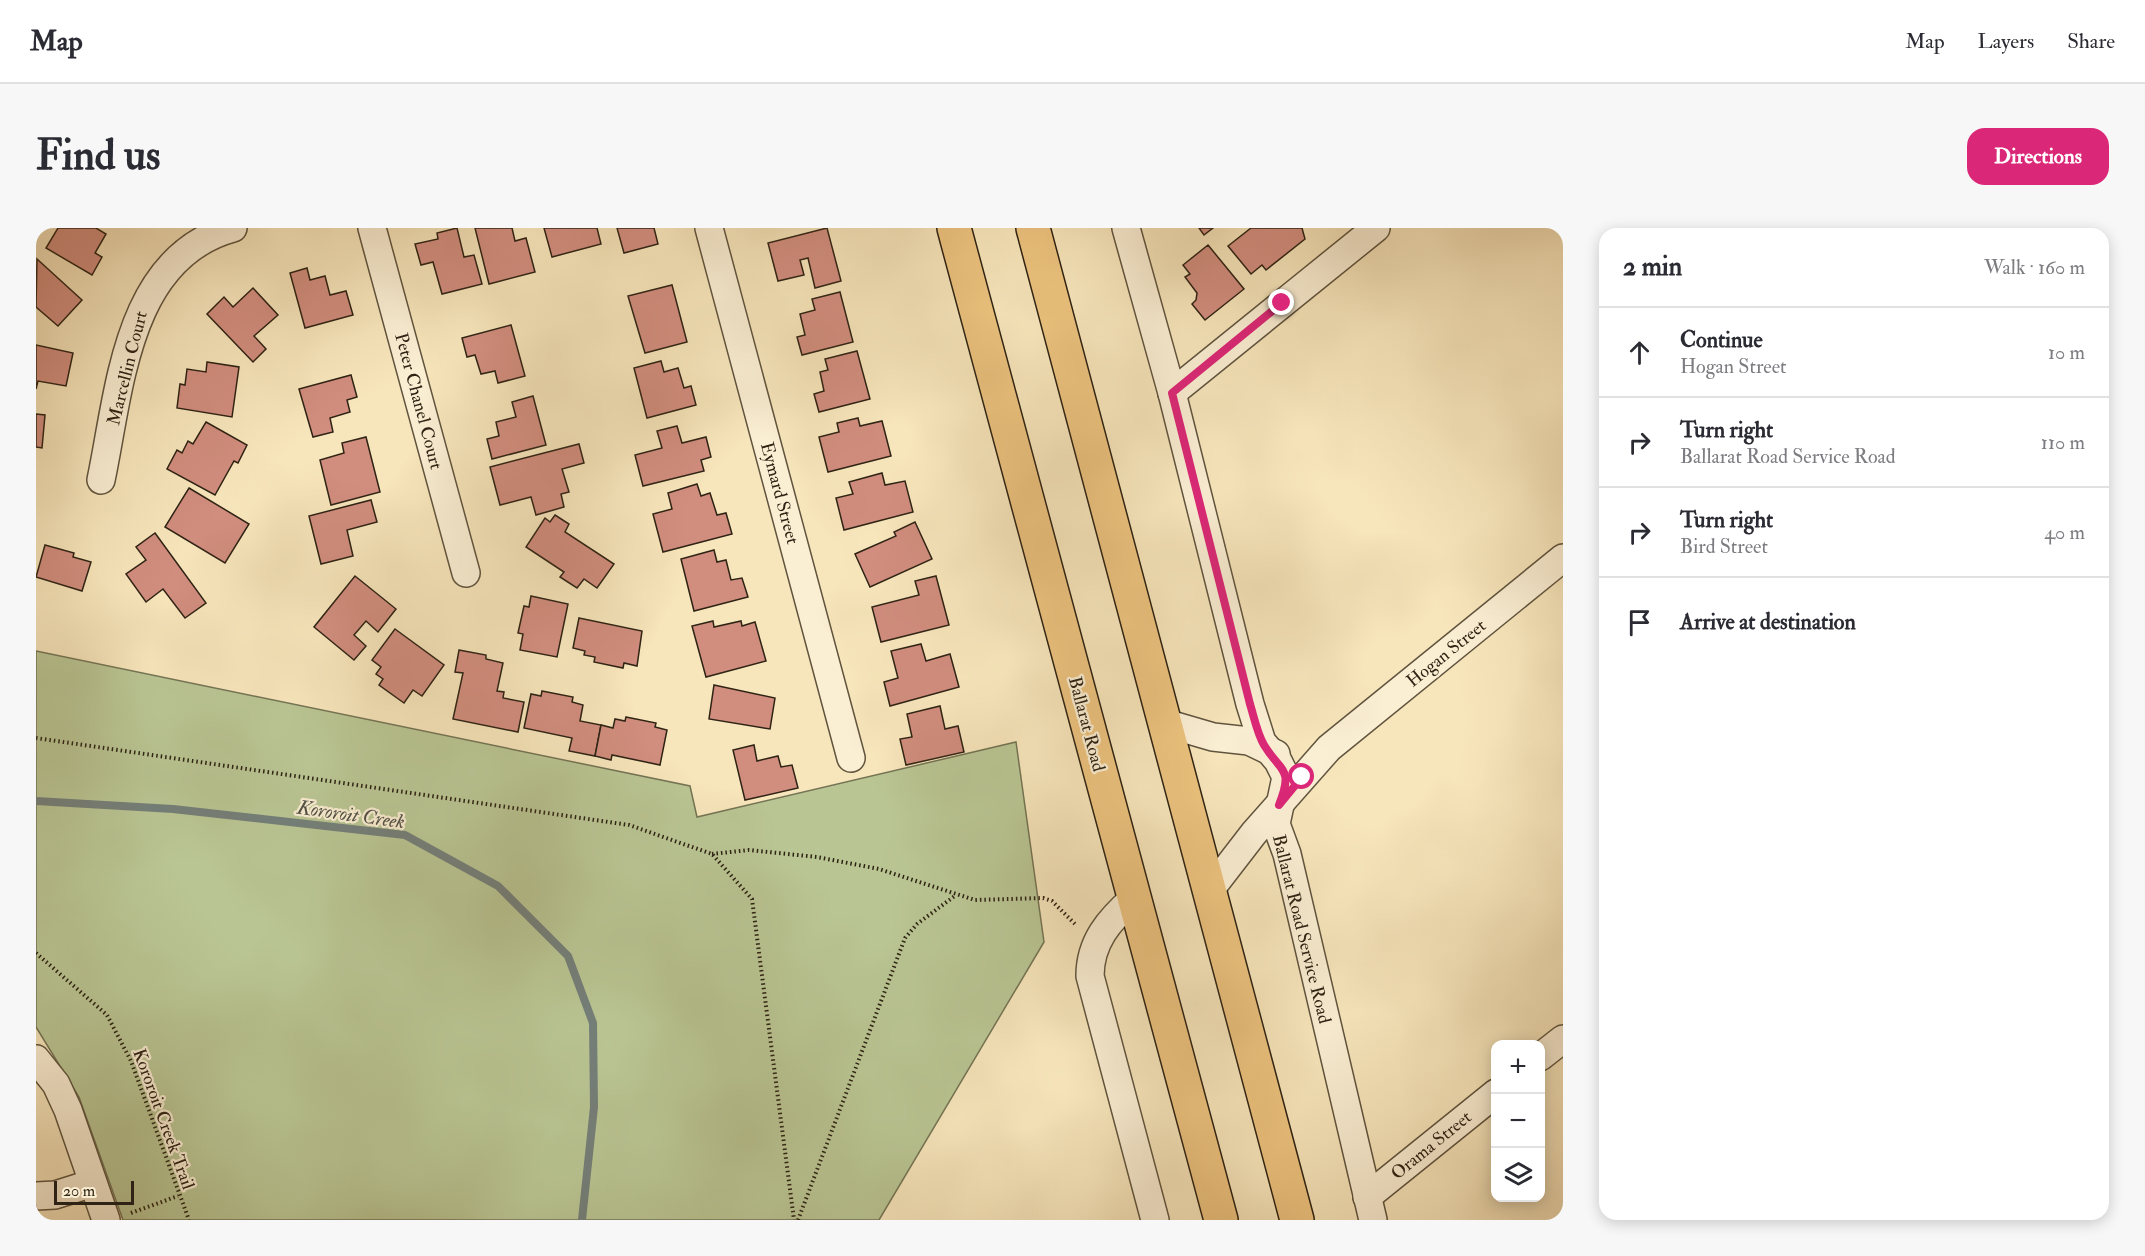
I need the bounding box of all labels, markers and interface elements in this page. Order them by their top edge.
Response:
text: Map [30,24,83,59]
text: Map [1905,28,1945,55]
text: Layers [1978,28,2034,55]
text: Share [2067,28,2115,55]
button: Directions [1967,128,2109,185]
text: Find us [36,130,160,182]
text: 2 min [1623,251,1682,283]
text: Walk · 160 m [1984,255,2085,280]
route end [1268,289,1294,315]
street label: Marcellin Court [102,308,153,428]
text: Continue [1680,326,1763,354]
street label: Peter Chanel Court [389,330,448,472]
icon: ahead [1623,336,1656,369]
text: 10 m [2048,340,2085,365]
text: Hogan Street [1680,354,1787,379]
text: Turn right [1680,416,1773,444]
icon: right [1623,426,1656,459]
text: 110 m [2041,430,2085,455]
street label: Eymard Street [755,440,804,547]
text: Ballarat Road Service Road [1680,444,1896,469]
text: Turn right [1680,506,1773,534]
icon: right [1623,516,1656,549]
text: 40 m [2044,520,2085,545]
text: Bird Street [1680,534,1768,559]
icon: arrive [1623,606,1656,639]
text: Arrive at destination [1680,608,1856,636]
street label: Hogan Street [1402,614,1491,692]
street label: Ballarat Road [1063,674,1110,774]
route start [1288,763,1314,789]
water label: Kororoit Creek [295,794,406,834]
street label: Ballarat Road Service Road [1267,832,1336,1026]
map controls [1491,1040,1545,1202]
button: + [1491,1040,1545,1094]
street label: Kororoit Creek Trail [127,1046,200,1193]
button: − [1491,1094,1545,1148]
street label: Orama Street [1386,1106,1476,1185]
button: layers [1491,1148,1545,1202]
scale bar [54,1178,134,1206]
text: 20 m [63,1181,95,1201]

